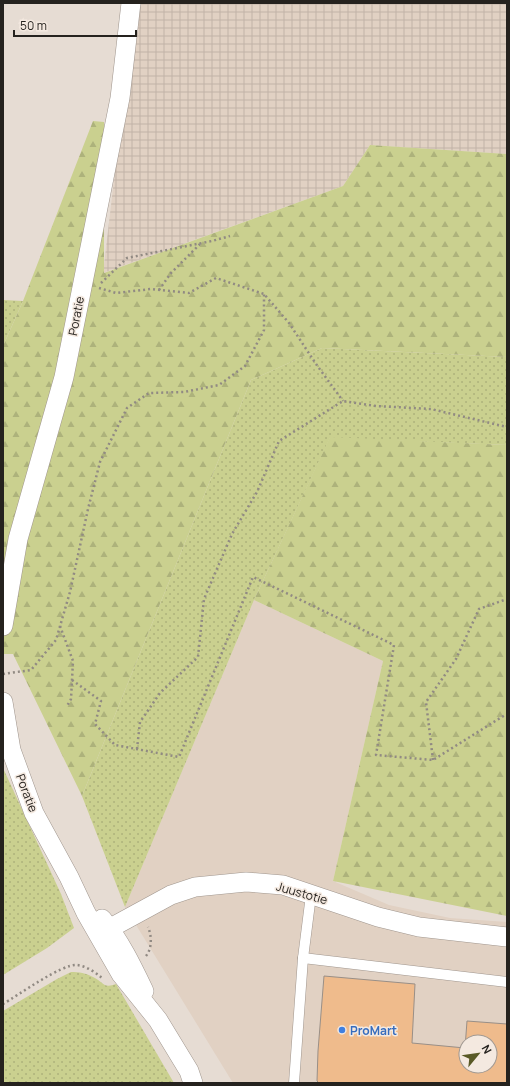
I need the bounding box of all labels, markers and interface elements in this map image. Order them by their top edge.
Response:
scale bar [14,12,136,38]
text: 50 m [20,17,47,34]
street label: Poratie [64,295,88,337]
street label: Poratie [12,771,42,815]
street label: Juustotie [274,878,330,908]
place label: ProMart [350,1022,397,1039]
marker: ProMart [337,1025,347,1035]
north arrow [458,1034,498,1074]
text: N [479,1042,496,1056]

